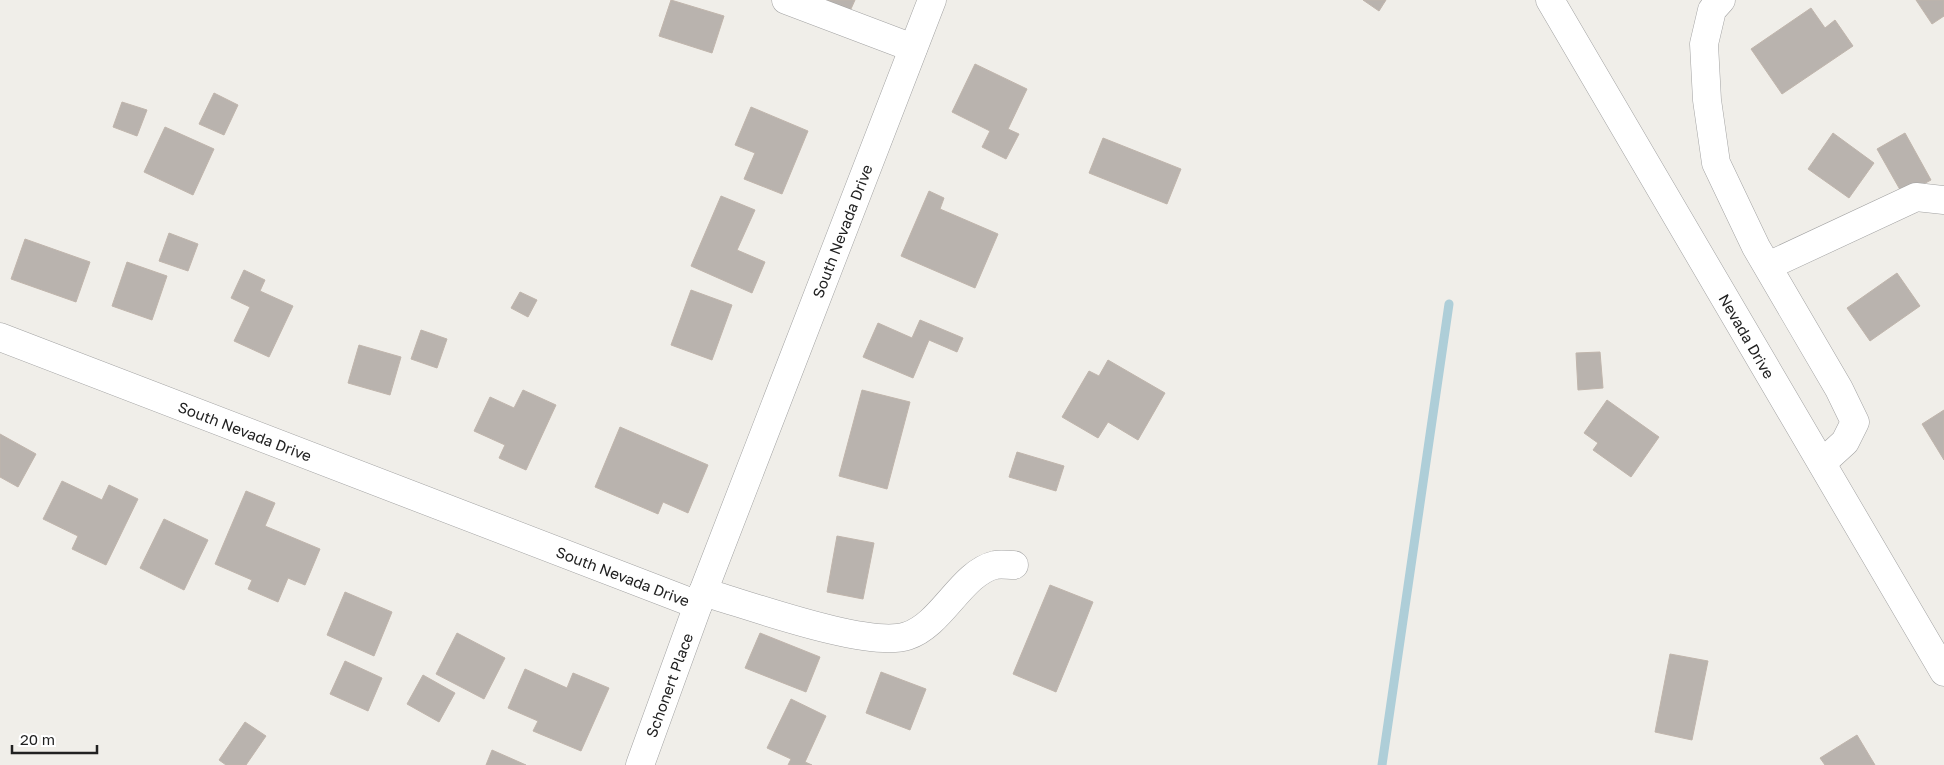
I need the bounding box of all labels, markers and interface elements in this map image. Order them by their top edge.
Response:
street label: South Nevada Drive [808,161,876,300]
street label: Nevada Drive [1715,290,1779,382]
street label: South Nevada Drive [176,397,315,465]
street label: South Nevada Drive [554,542,693,610]
street label: Schonert Place [642,630,696,740]
scale bar [12,722,98,754]
text: 20 m [20,730,55,748]

